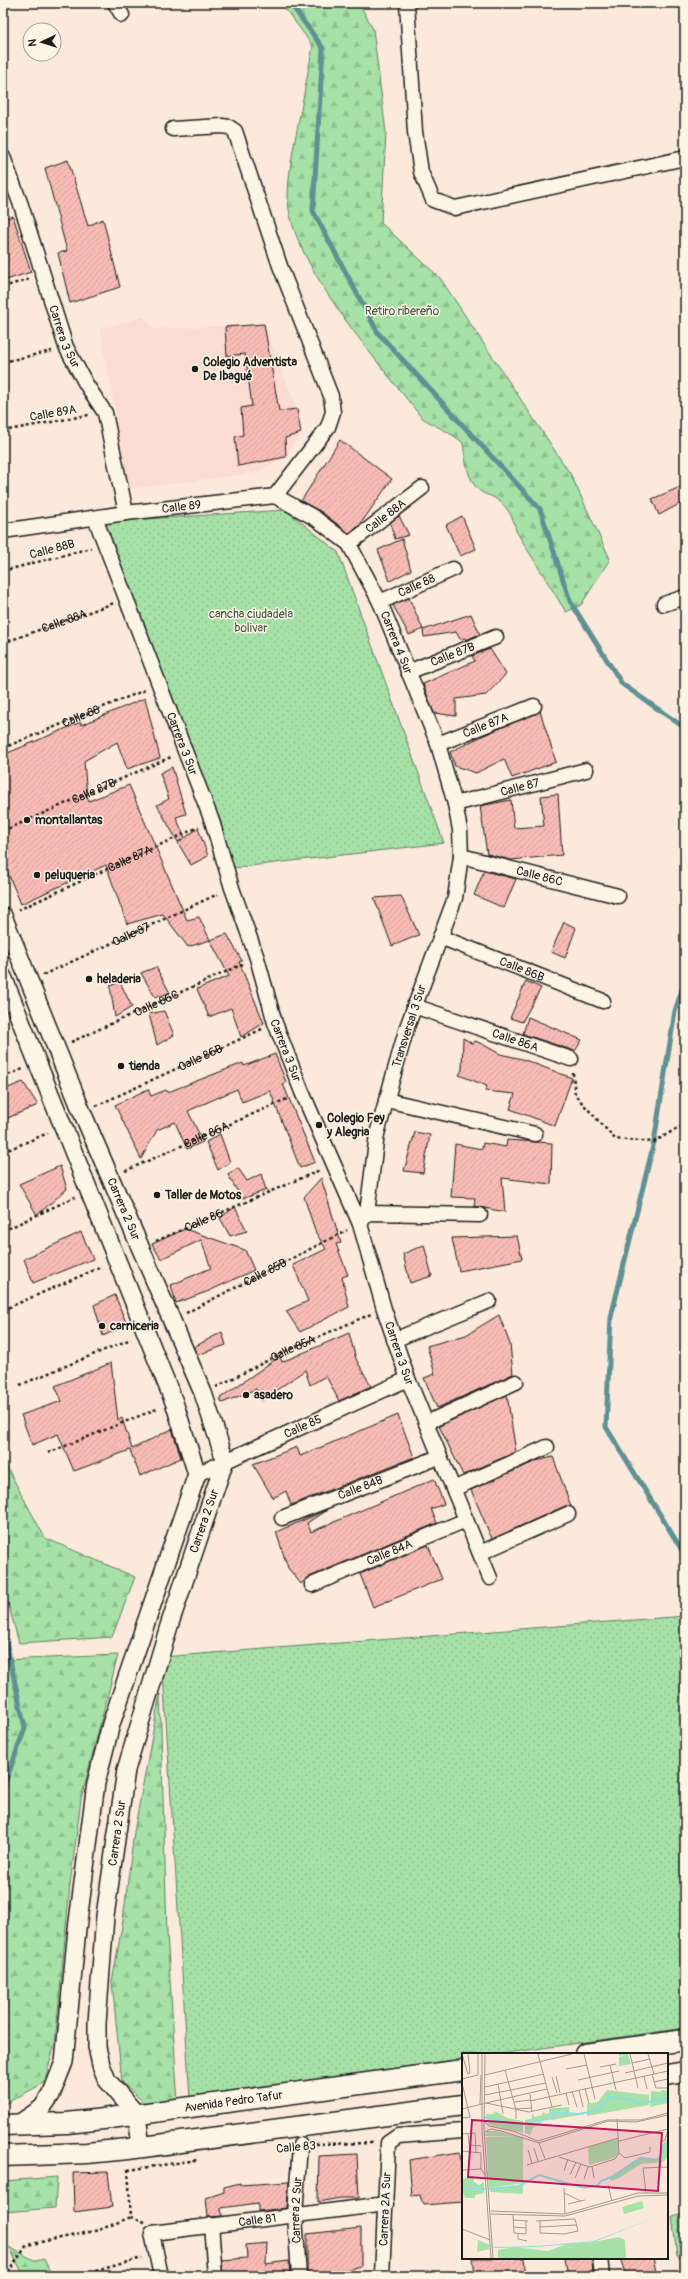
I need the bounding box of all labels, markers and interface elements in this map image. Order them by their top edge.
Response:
north arrow [22,22,62,62]
text: N [26,38,39,47]
street label: Carrera 3 Sur [45,303,83,372]
park label: Retiro ribereño [365,304,440,319]
place label: Colegio Adventista De Ibagué [203,355,297,384]
marker: Colegio Adventista De Ibagué [190,364,200,374]
street label: Calle 89A [29,402,78,425]
street label: Calle 88A [363,496,409,537]
street label: Calle 89 [161,497,202,517]
street label: Calle 88B [28,536,77,563]
street label: Calle 88 [396,571,438,601]
street label: Calle 88A [40,606,89,636]
park label: cancha ciudadela bolivar [209,607,293,636]
street label: Carrera 4 Sur [377,609,416,677]
street label: Calle 87B [428,639,477,670]
street label: Calle 88 [60,702,102,731]
street label: Carrera 3 Sur [163,710,201,778]
street label: Calle 87A [461,710,511,741]
street label: Calle 87B [70,775,118,808]
street label: Calle 87 [499,775,542,800]
place label: montallantas [35,813,103,828]
marker: montallantas [22,815,32,825]
street label: Calle 87A [105,842,155,876]
street label: Calle 86C [514,863,564,890]
place label: peluqueria [45,868,95,883]
marker: peluqueria [32,870,42,880]
street label: Calle 87 [110,919,153,950]
street label: Calle 86B [497,954,547,985]
place label: heladeria [97,972,141,987]
marker: heladeria [84,974,94,984]
street label: Transversal 3 Sur [389,982,430,1070]
street label: Calle 86C [132,987,182,1020]
street label: Carrera 3 Sur [266,1018,305,1085]
street label: Calle 86A [490,1026,541,1056]
street label: Calle 86B [176,1041,225,1075]
place label: tienda [128,1059,160,1074]
marker: tienda [116,1061,126,1071]
place label: Colegio Fey y Alegria [326,1111,386,1140]
street label: Calle 86A [181,1119,232,1152]
marker: Colegio Fey y Alegria [314,1120,324,1130]
street label: Carrera 2 Sur [103,1176,144,1243]
place label: Taller de Motos [164,1188,242,1203]
marker: Taller de Motos [152,1190,162,1200]
street label: Calle 86 [182,1206,225,1236]
street label: Calle 85B [241,1255,290,1290]
place label: carniceria [109,1319,159,1334]
street label: Carrera 3 Sur [381,1320,417,1388]
marker: carniceria [97,1321,107,1331]
street label: Calle 85A [268,1332,318,1366]
place label: asadero [254,1388,293,1403]
marker: asadero [241,1390,251,1400]
street label: Calle 85 [282,1412,324,1442]
street label: Calle 84B [336,1472,385,1504]
street label: Carrera 2 Sur [187,1487,223,1555]
street label: Calle 84A [365,1536,415,1569]
street label: Carrera 2 Sur [105,1798,130,1867]
inset map [462,2053,668,2259]
street label: Avenida Pedro Tafur [184,2088,284,2116]
street label: Calle 83 [275,2138,317,2157]
street label: Carrera 2A Sur [376,2171,395,2247]
street label: Carrera 2 Sur [288,2176,306,2244]
street label: Calle 81 [238,2211,277,2230]

